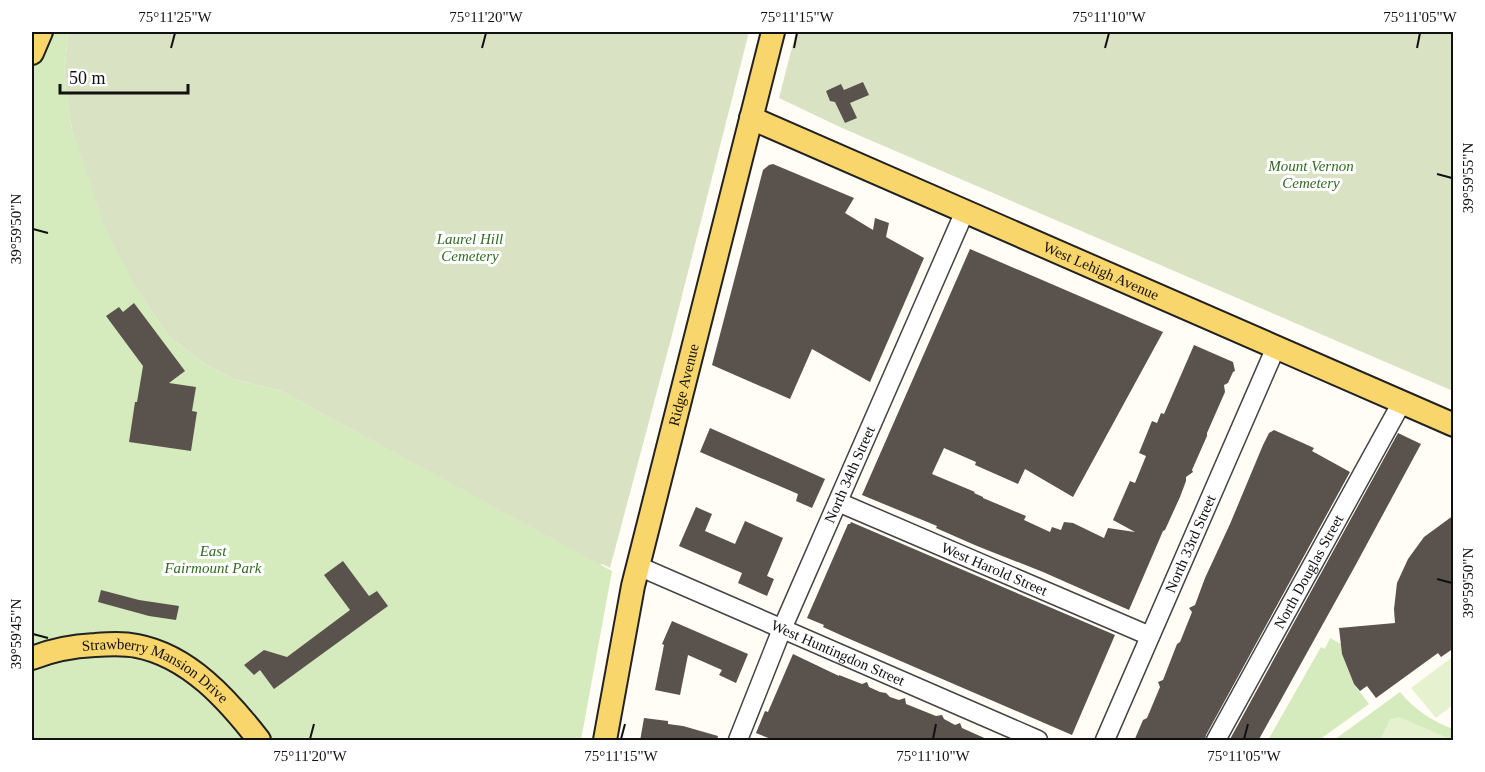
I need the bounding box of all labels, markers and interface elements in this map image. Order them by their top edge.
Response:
text: 75°11'25"W [138,9,213,25]
text: 75°11'20"W [449,9,524,25]
text: 75°11'15"W [760,9,835,25]
text: 75°11'10"W [1072,9,1147,25]
text: 75°11'05"W [1383,9,1458,25]
scale bar [60,57,188,95]
text: 50 m [69,68,106,88]
text: 39°59'55"N [1460,143,1476,213]
park label: Mount Vernon Cemetery [1267,158,1354,191]
text: 39°59'50"N [8,194,24,264]
park label: Laurel Hill Cemetery [436,231,503,264]
street label: West Lehigh Avenue [1041,239,1162,303]
street label: Ridge Avenue [666,342,702,428]
street label: North 34th Street [821,423,878,525]
street label: North 33rd Street [1162,492,1219,595]
street label: North Douglas Street [1271,511,1347,632]
street label: West Harold Street [939,539,1050,599]
park label: East Fairmount Park [163,543,262,576]
text: 39°59'50"N [1460,548,1476,618]
text: 39°59'45"N [8,599,24,669]
street label: West Huntingdon Street [769,617,908,689]
street label: Strawberry Mansion Drive [81,636,232,706]
text: 75°11'20"W [273,748,348,764]
text: 75°11'15"W [584,748,659,764]
text: 75°11'10"W [896,748,971,764]
text: 75°11'05"W [1207,748,1282,764]

